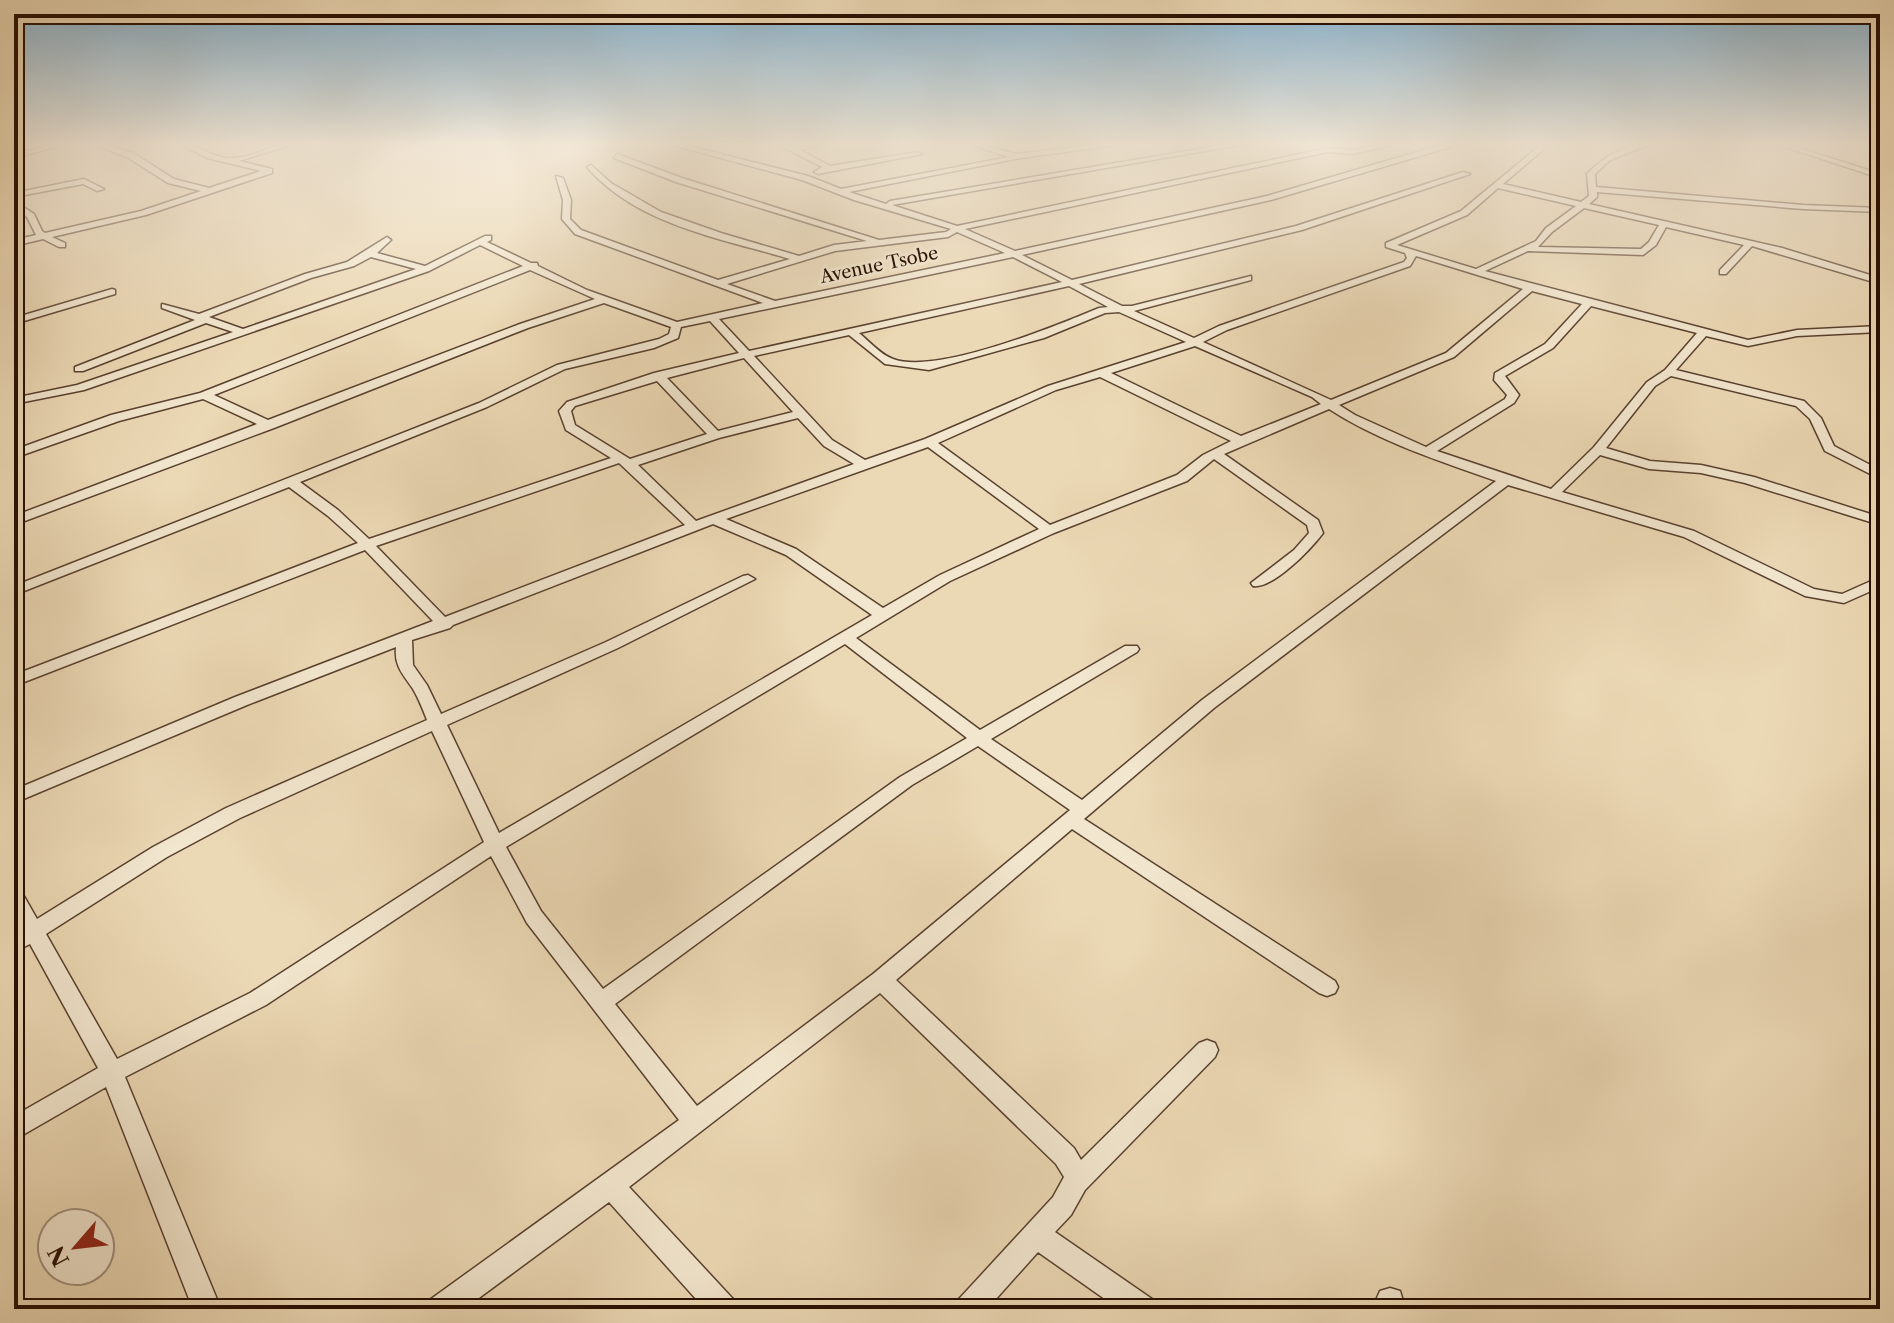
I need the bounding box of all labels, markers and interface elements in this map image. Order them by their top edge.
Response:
street label: Avenue Tsobe [817,242,940,288]
north arrow [36,1207,116,1287]
text: N [42,1241,75,1271]

